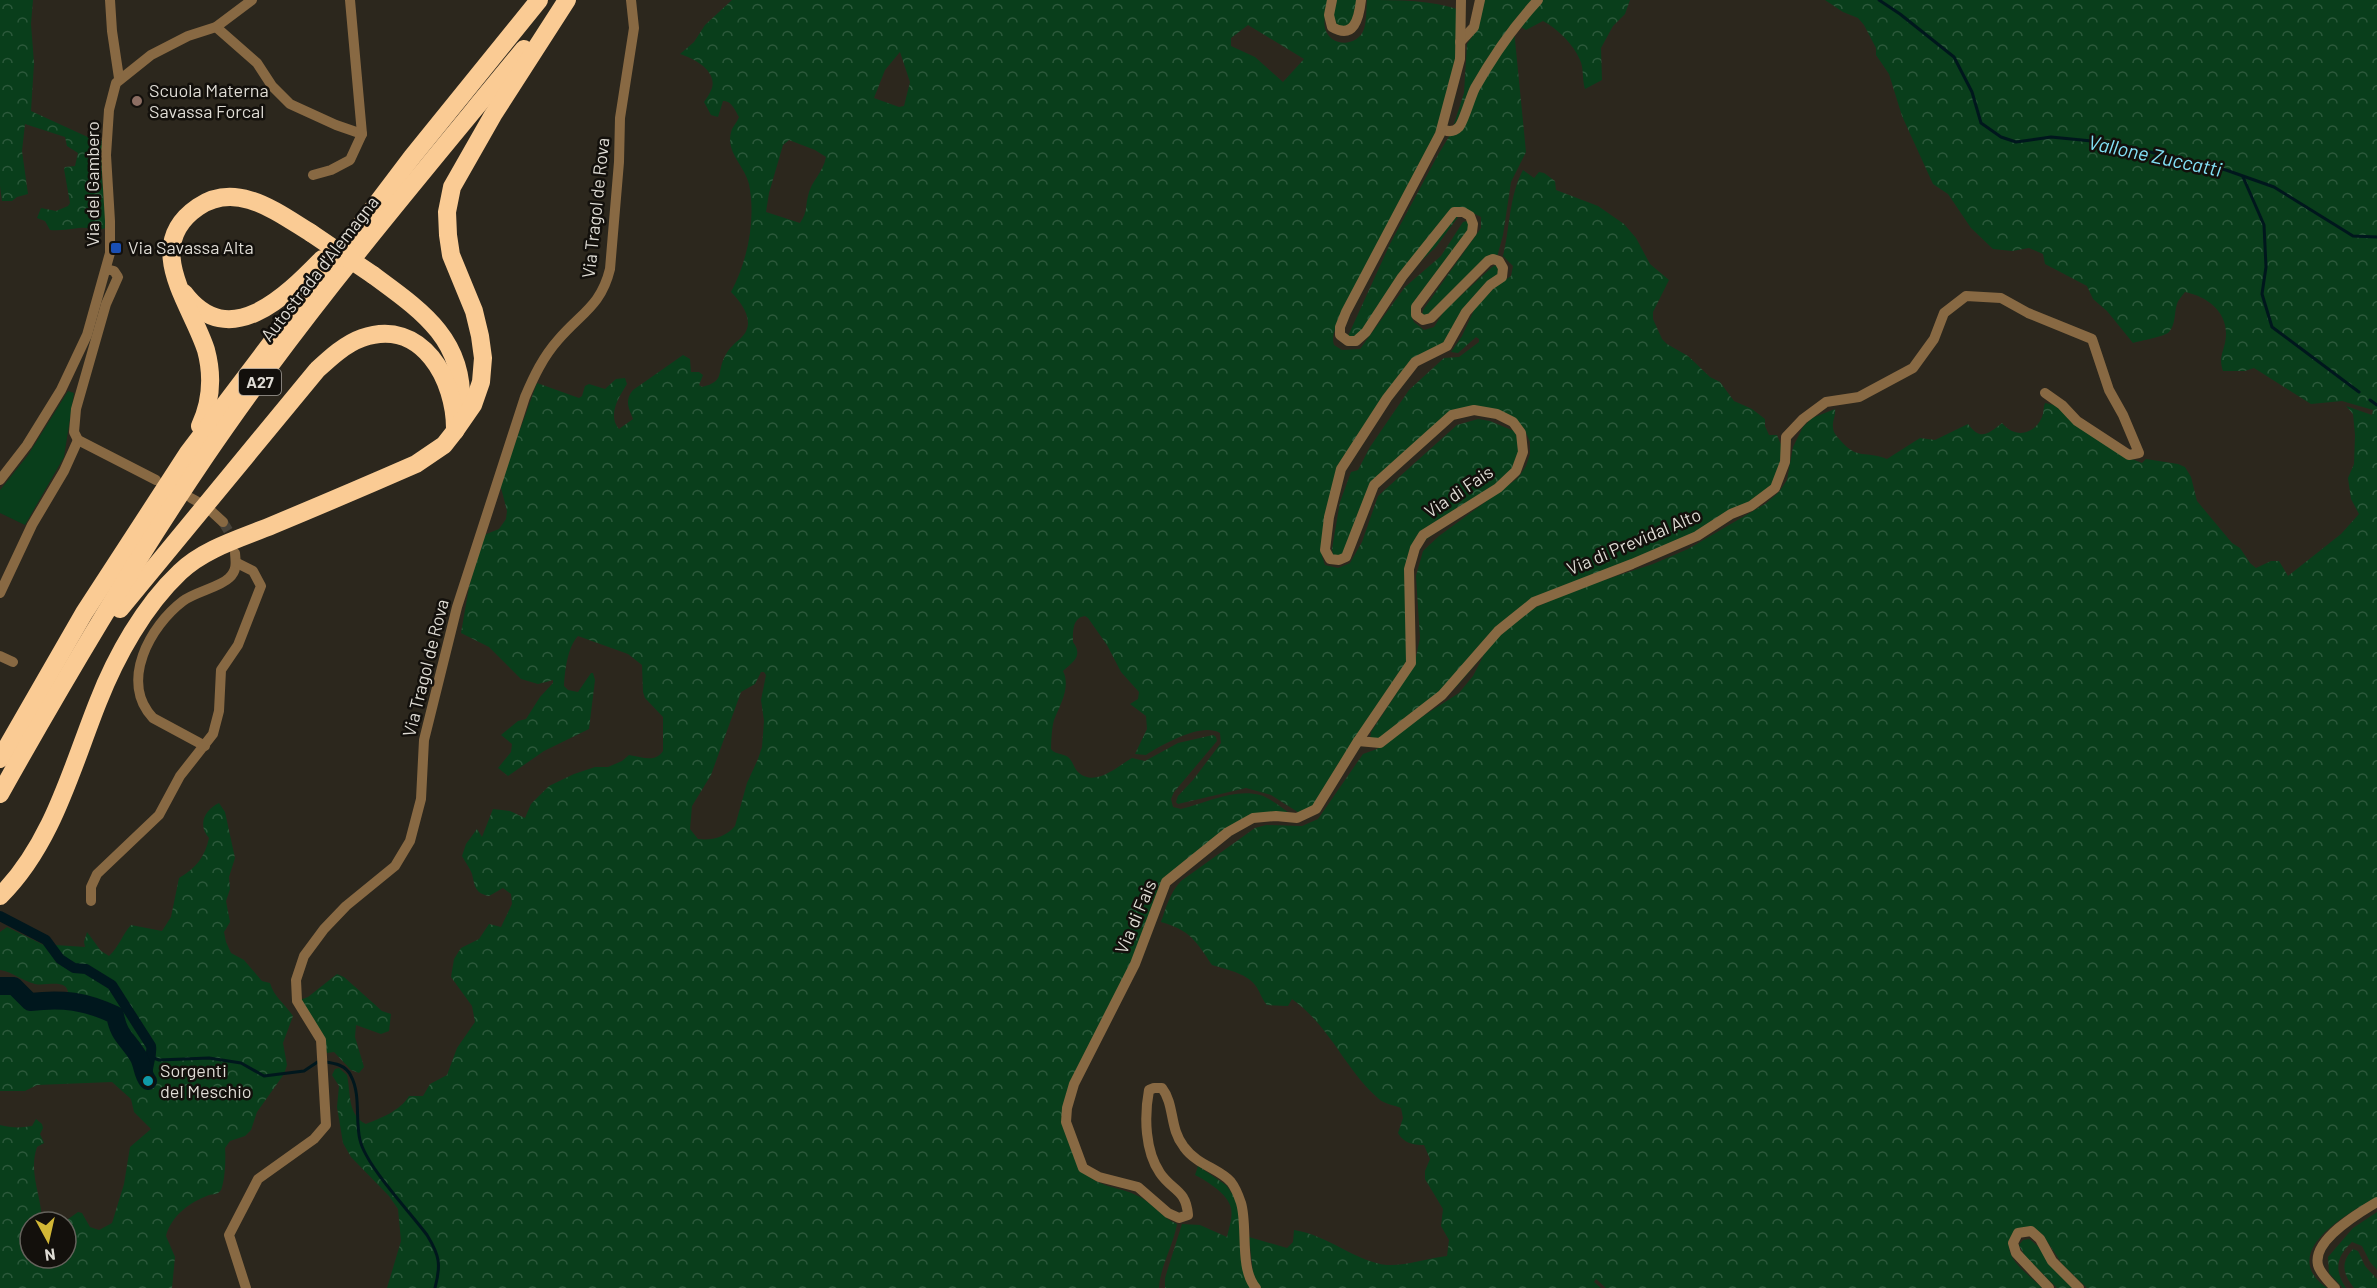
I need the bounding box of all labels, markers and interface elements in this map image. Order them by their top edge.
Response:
place label: Scuola Materna Savassa Forcal [149,79,269,122]
marker: Scuola Materna Savassa Forcal [130,94,144,108]
street label: Via del Gambero [81,121,103,247]
water label: Vallone Zuccatti [2086,129,2224,181]
street label: Via Tragol de Rova [577,137,613,279]
street label: Autostrada d'Alemagna [256,191,383,346]
place label: Via Savassa Alta [128,236,254,258]
marker: Via Savassa Alta [109,241,123,255]
road number: A27 [239,369,281,395]
street label: Via di Fais [1420,460,1497,522]
street label: Via di Previdal Alto [1563,503,1704,579]
street label: Via Tragol de Rova [397,597,453,739]
street label: Via di Fais [1110,876,1160,957]
place label: Sorgenti del Meschio [160,1059,252,1102]
marker: Sorgenti del Meschio [141,1074,155,1088]
north arrow [18,1210,78,1270]
text: N [44,1245,57,1265]

